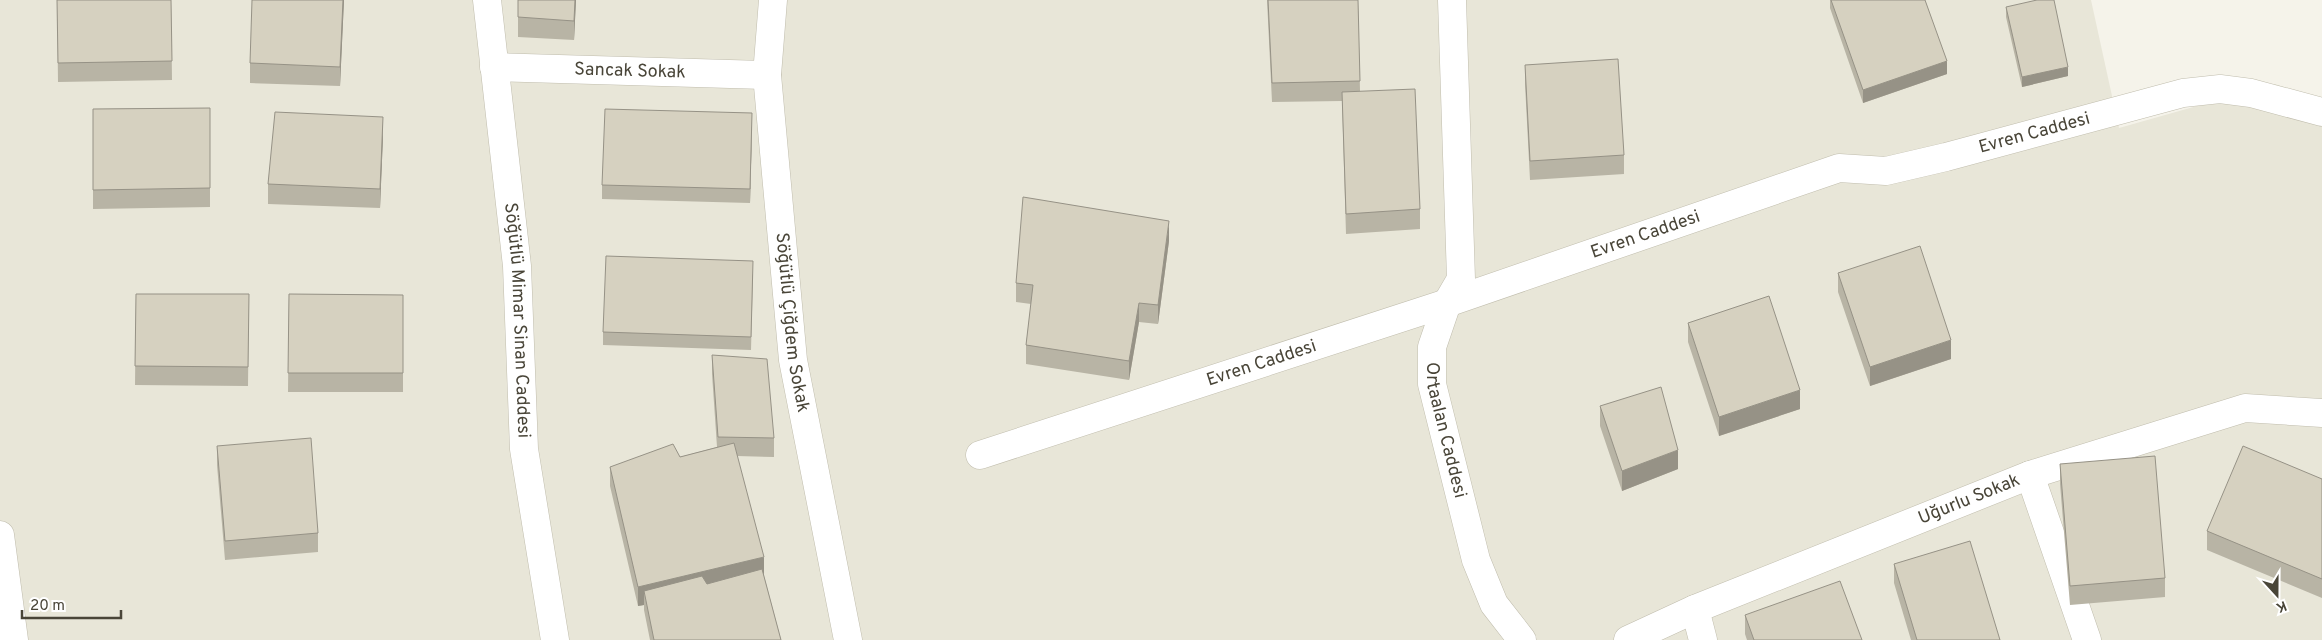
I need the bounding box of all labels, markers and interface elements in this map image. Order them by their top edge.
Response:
street label: Sancak Sokak [574,58,686,84]
street label: Evren Caddesi [1976,107,2093,159]
street label: Söğütlü Mimar Sinan Caddesi [498,201,535,439]
street label: Evren Caddesi [1588,205,1703,264]
street label: Söğütlü Çiğdem Sokak [770,231,815,414]
street label: Evren Caddesi [1204,335,1319,392]
street label: Ortaalan Caddesi [1420,362,1472,500]
street label: Uğurlu Sokak [1915,469,2023,530]
north arrow [2252,570,2302,620]
scale bar [22,588,121,620]
text: K [2273,596,2289,615]
text: 20 m [30,597,65,616]

